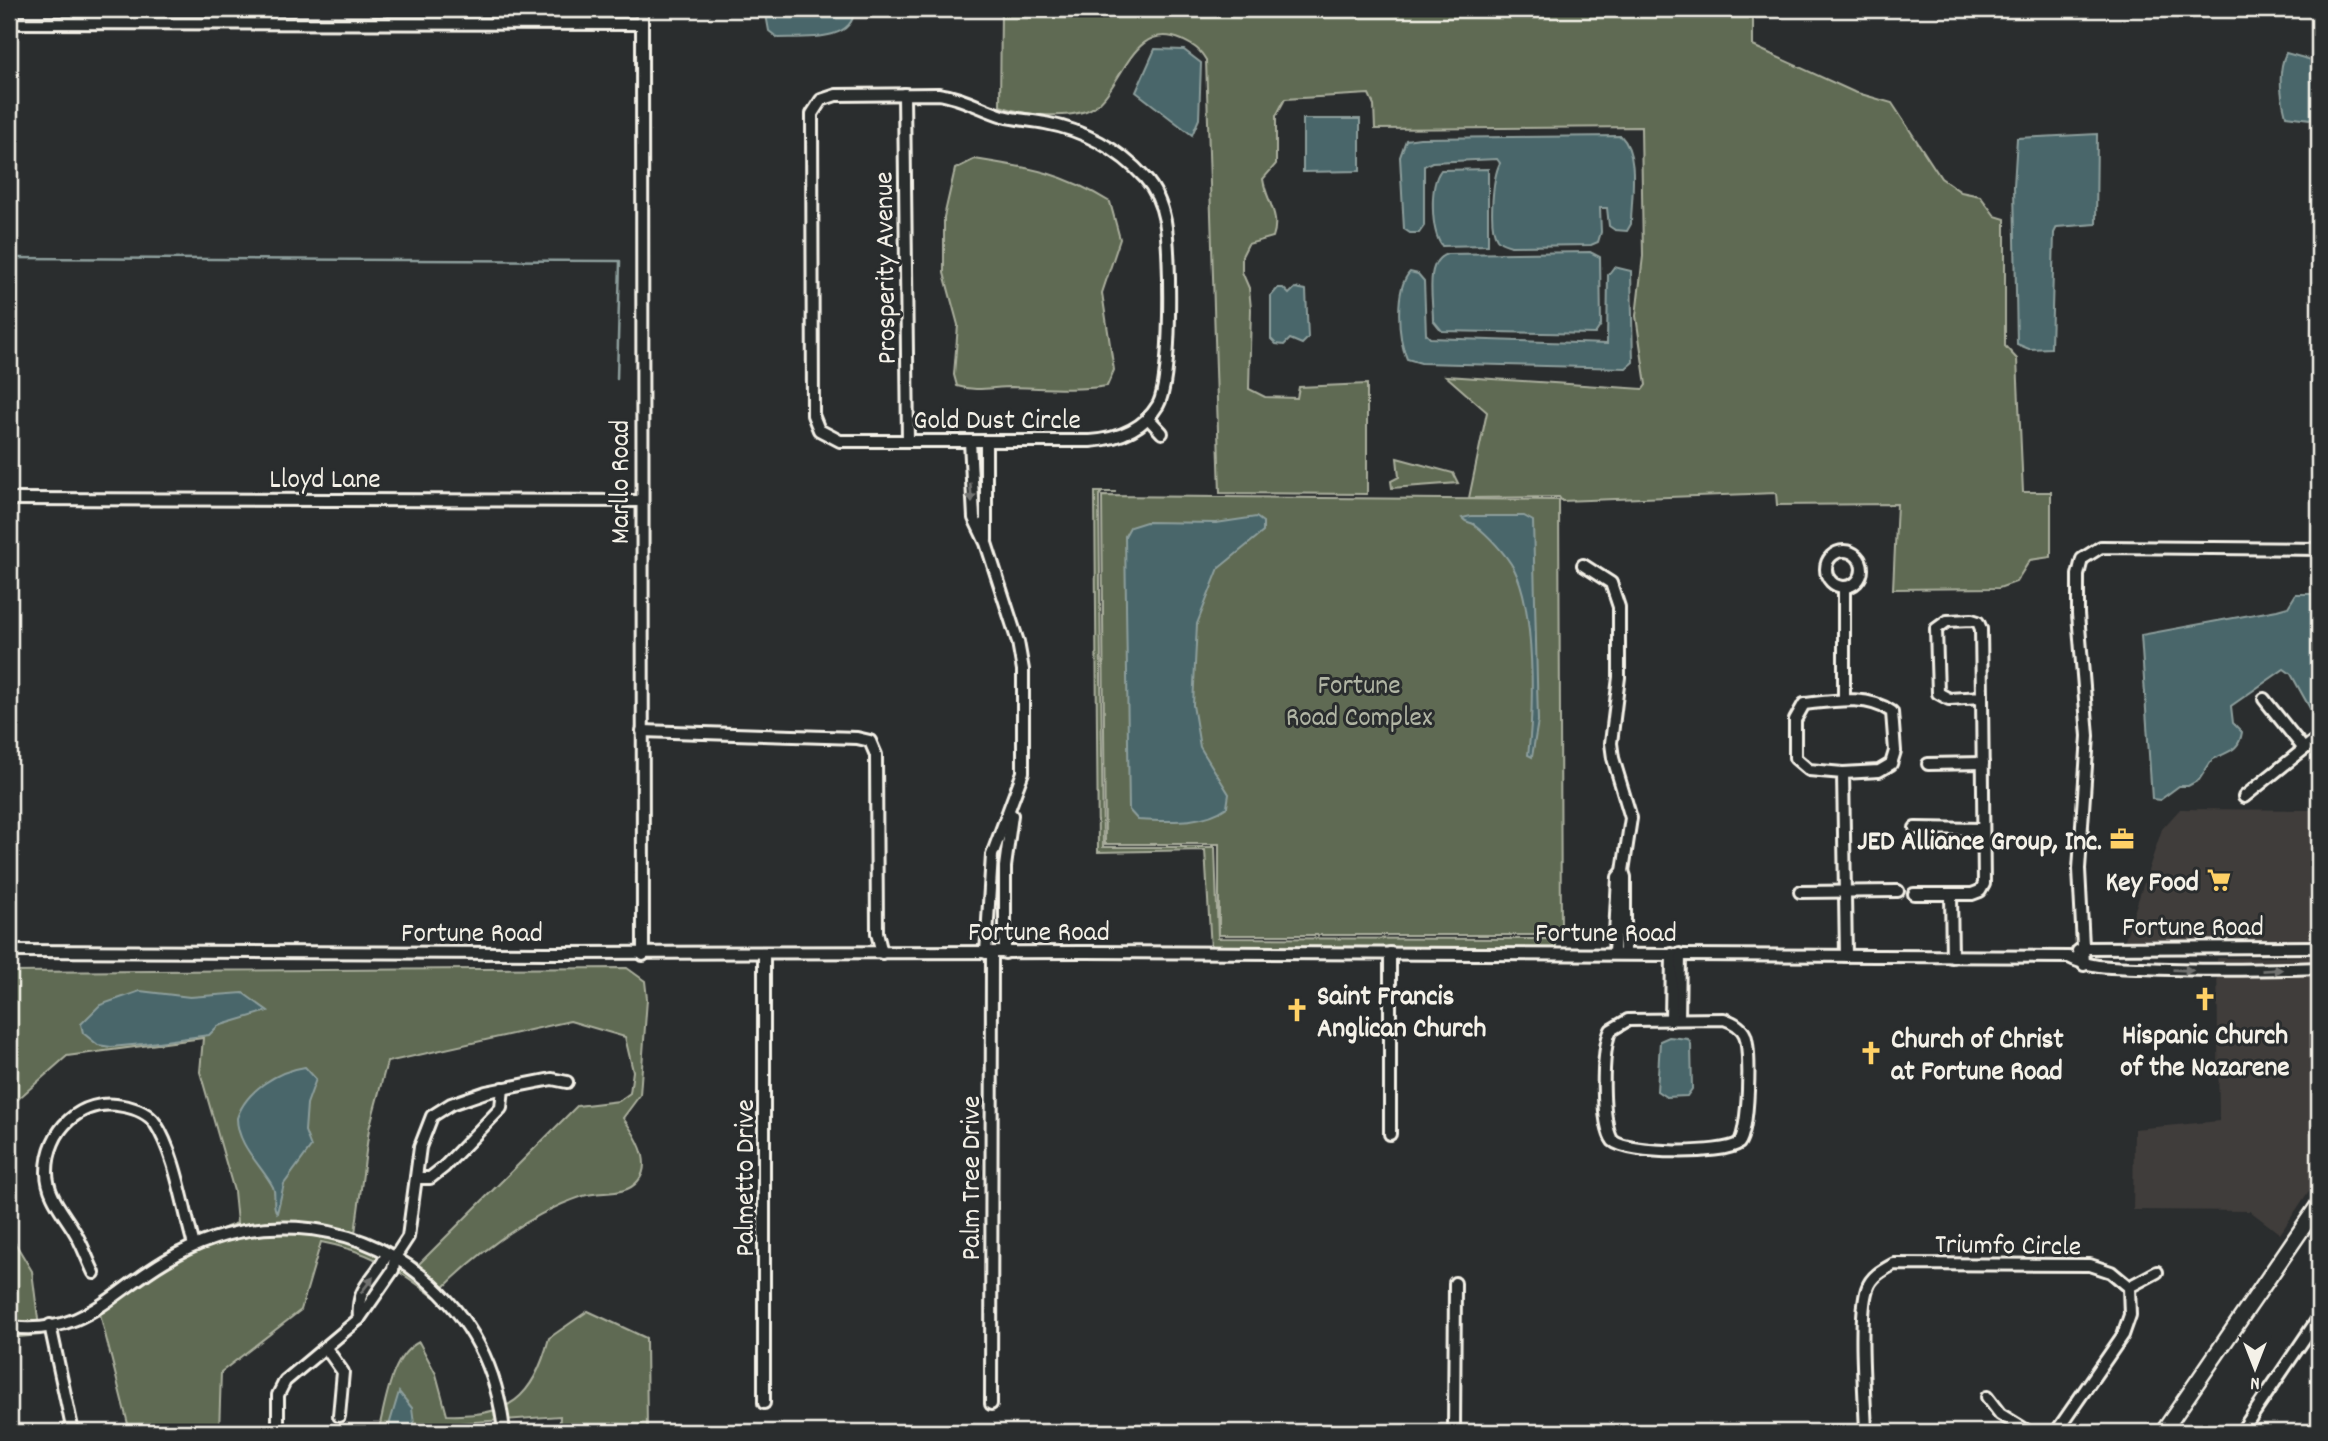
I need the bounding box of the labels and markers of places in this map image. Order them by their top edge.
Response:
place label: JED Alliance Group, Inc. [1857,824,2102,864]
office icon: JED Alliance Group, Inc. [2108,825,2136,853]
place label: Key Food [2105,865,2199,905]
supermarket icon: Key Food [2205,866,2233,894]
place label: Saint Francis Anglican Church [1317,979,1486,1051]
church icon: Hispanic Church of the Nazarene [2191,985,2219,1013]
church icon: Saint Francis Anglican Church [1283,996,1311,1024]
place label: Hispanic Church of the Nazarene [2120,1018,2290,1090]
place label: Church of Christ at Fortune Road [1891,1022,2064,1094]
church icon: Church of Christ at Fortune Road [1857,1039,1885,1067]

